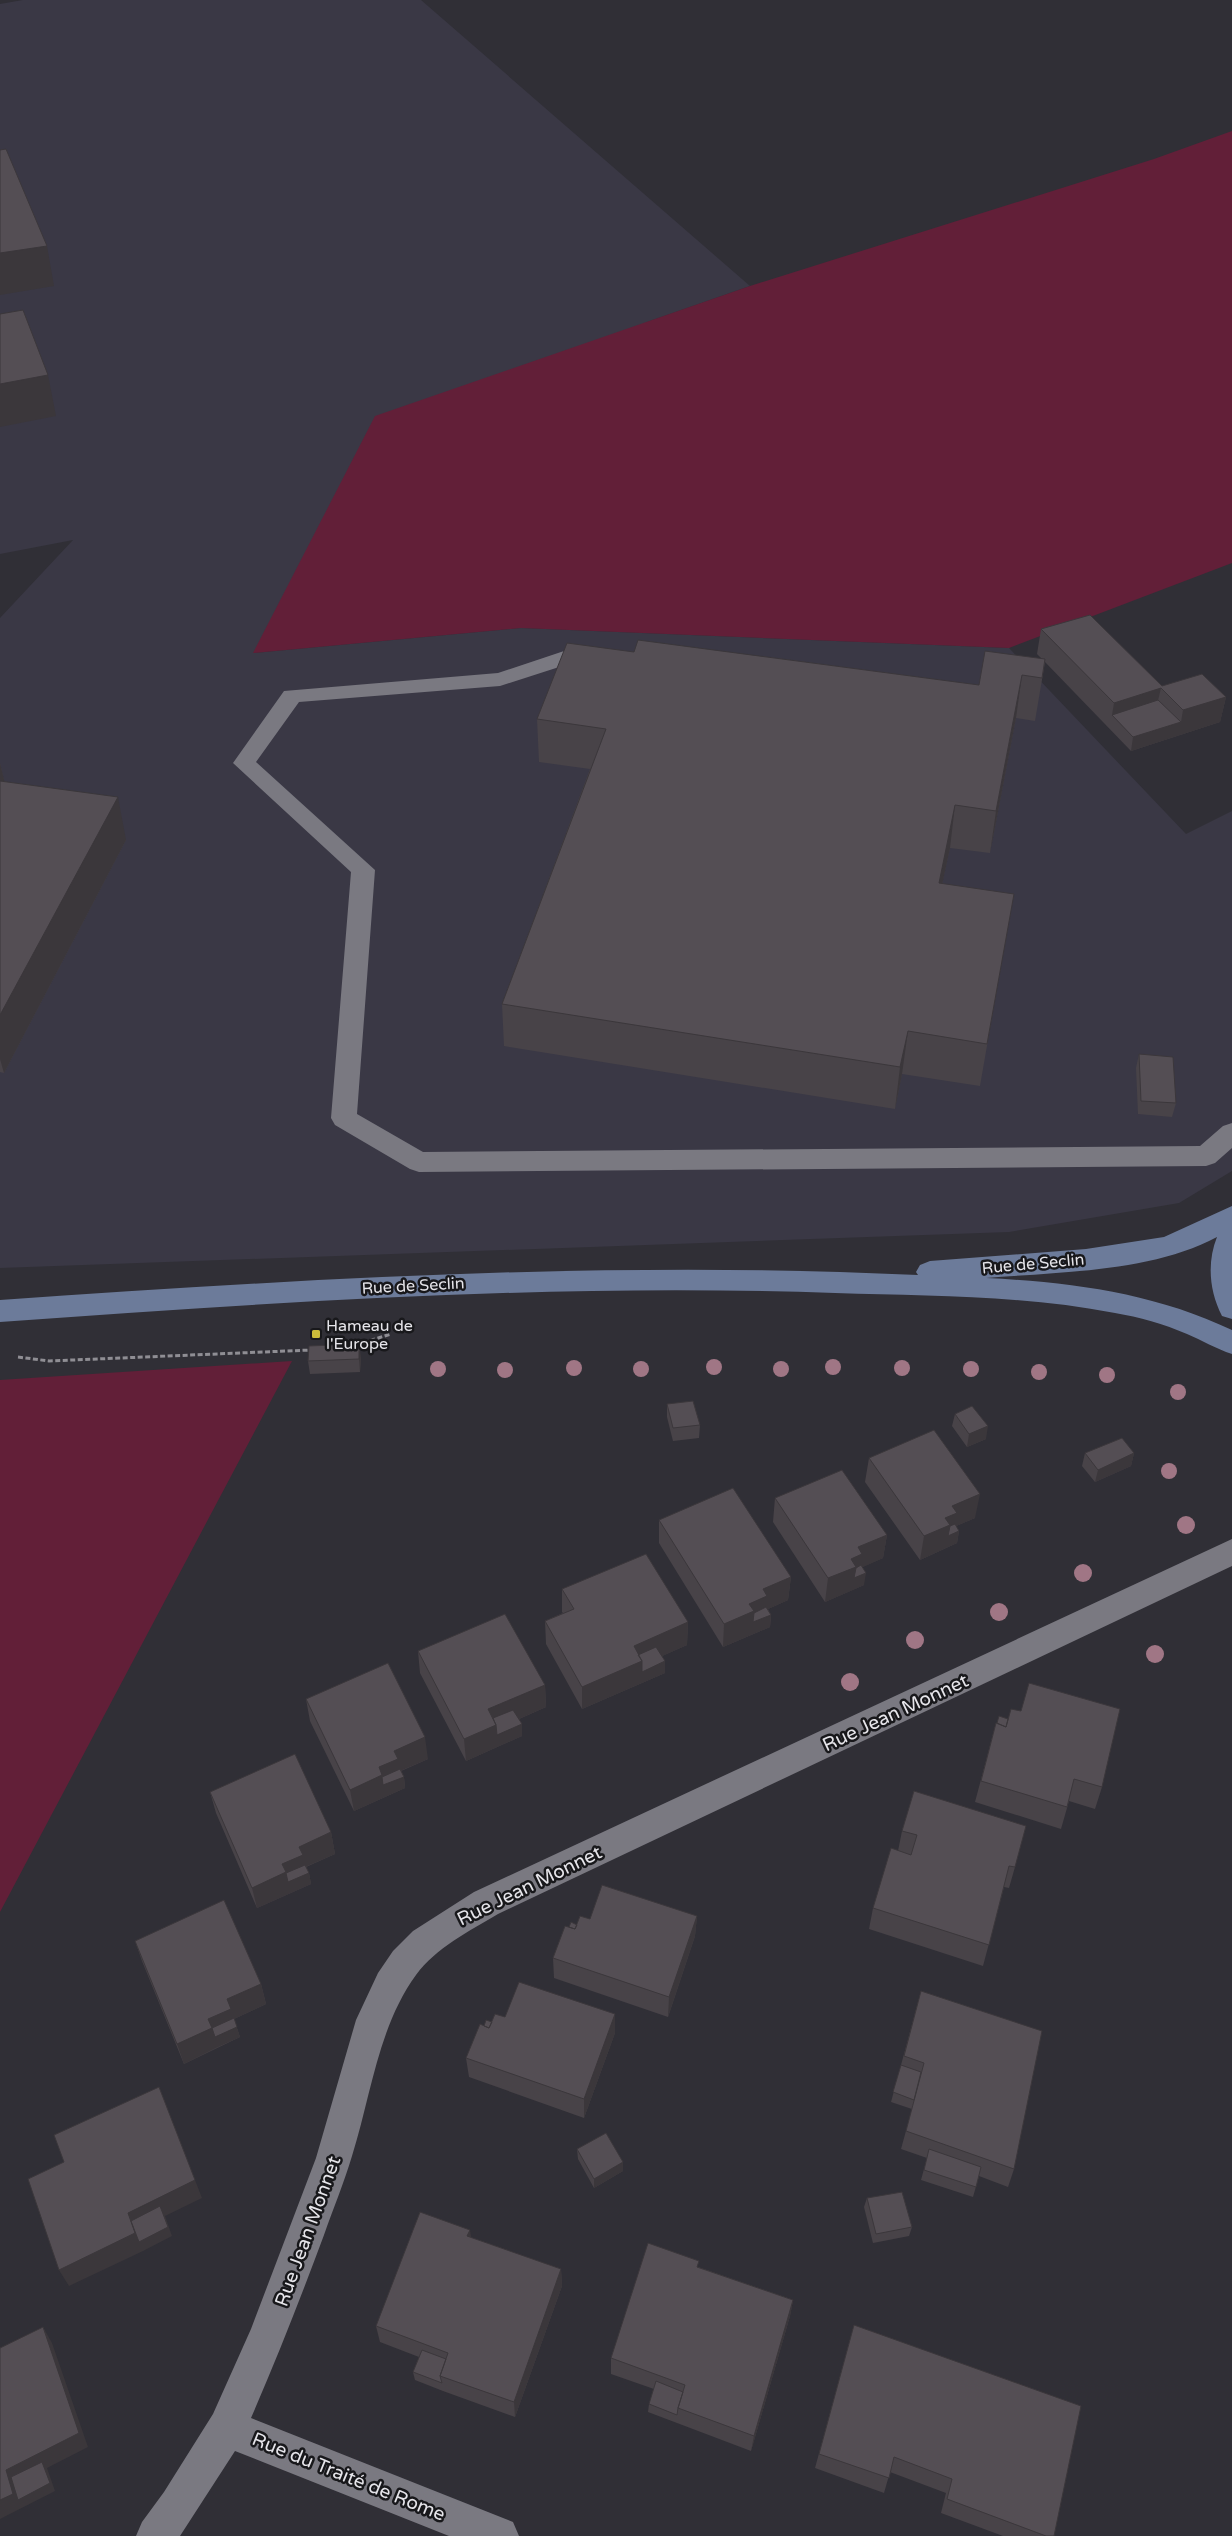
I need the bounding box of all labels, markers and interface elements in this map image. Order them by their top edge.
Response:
street label: Rue de Seclin [981,1250,1085,1278]
street label: Rue de Seclin [361,1273,465,1299]
place label: Hameau de l'Europe [326,1316,413,1354]
marker: Hameau de l'Europe [310,1328,322,1340]
street label: Rue Jean Monnet [819,1669,972,1756]
street label: Rue Jean Monnet [453,1841,605,1931]
street label: Rue Jean Monnet [271,2153,345,2310]
street label: Rue du Traité de Rome [249,2428,448,2526]

